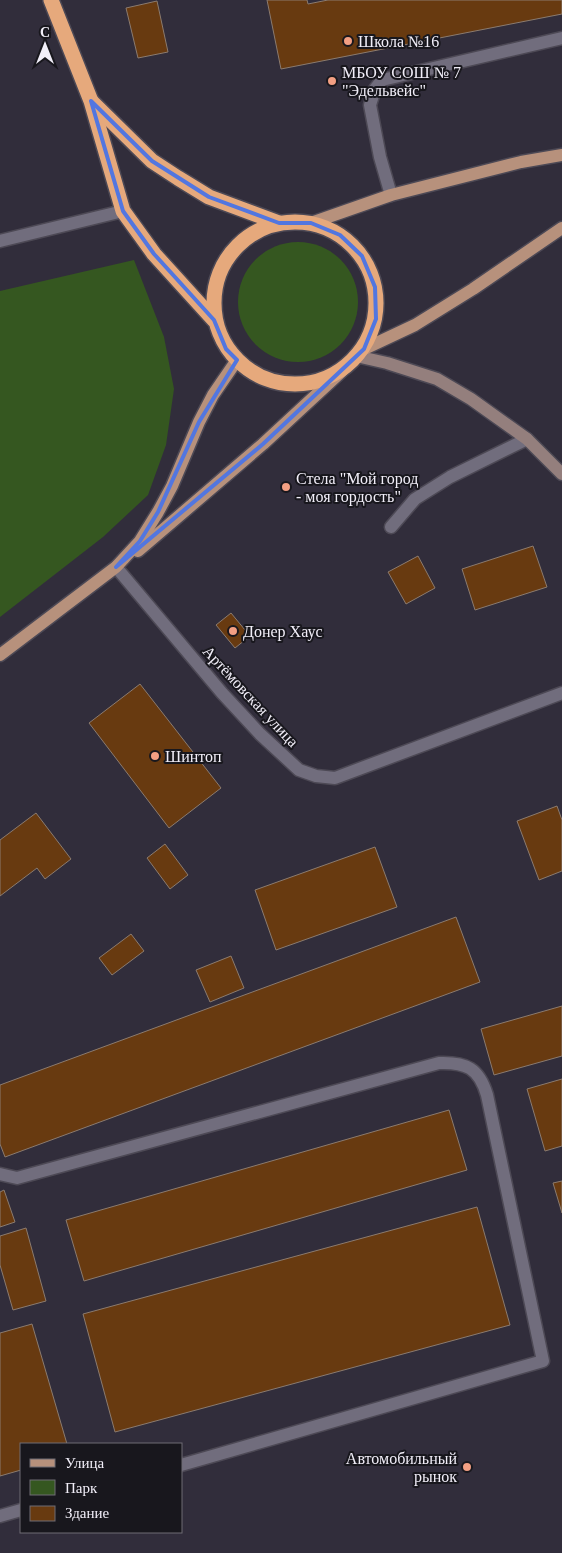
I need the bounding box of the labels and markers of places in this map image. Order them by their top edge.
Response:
place label: Школа №16 [358,33,439,50]
marker: Школа №16 [342,35,354,47]
place label: МБОУ СОШ № 7 "Эдельвейс" [342,64,461,100]
marker: МБОУ СОШ № 7 "Эдельвейс" [326,75,338,87]
place label: Стела "Мой город - моя гордость" [296,470,418,506]
marker: Стела "Мой город - моя гордость" [280,481,292,493]
place label: Донер Хаус [243,623,323,641]
marker: Донер Хаус [227,625,239,637]
place label: Шинтоп [165,748,222,765]
marker: Шинтоп [149,750,161,762]
place label: Автомобильный рынок [346,1450,457,1486]
marker: Автомобильный рынок [461,1461,473,1473]

